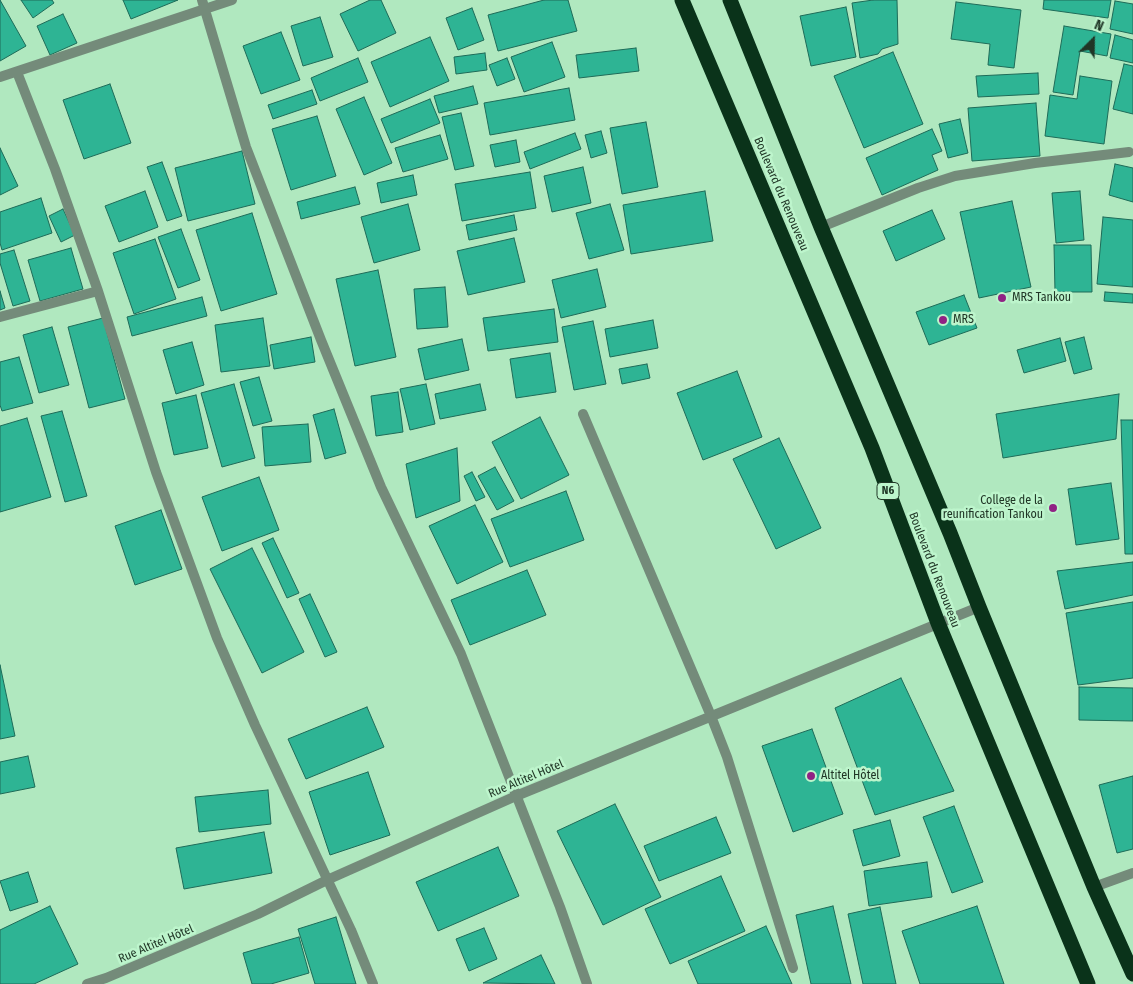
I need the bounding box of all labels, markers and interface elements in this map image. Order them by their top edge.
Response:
north arrow [1068,15,1118,65]
text: N [1092,16,1106,35]
street label: Boulevard du Renouveau [750,135,812,253]
place label: MRS Tankou [1012,291,1071,305]
marker: MRS Tankou [996,292,1008,304]
place label: MRS [953,313,974,327]
marker: MRS [937,314,949,326]
road number: N6 [877,482,899,500]
place label: College de la reunification Tankou [943,494,1043,522]
marker: College de la reunification Tankou [1047,502,1059,514]
street label: Boulevard du Renouveau [905,510,963,630]
street label: Rue Altitel Hôtel [486,757,566,801]
place label: Altitel Hôtel [821,769,880,783]
marker: Altitel Hôtel [805,770,817,782]
street label: Rue Altitel Hôtel [116,922,196,966]

